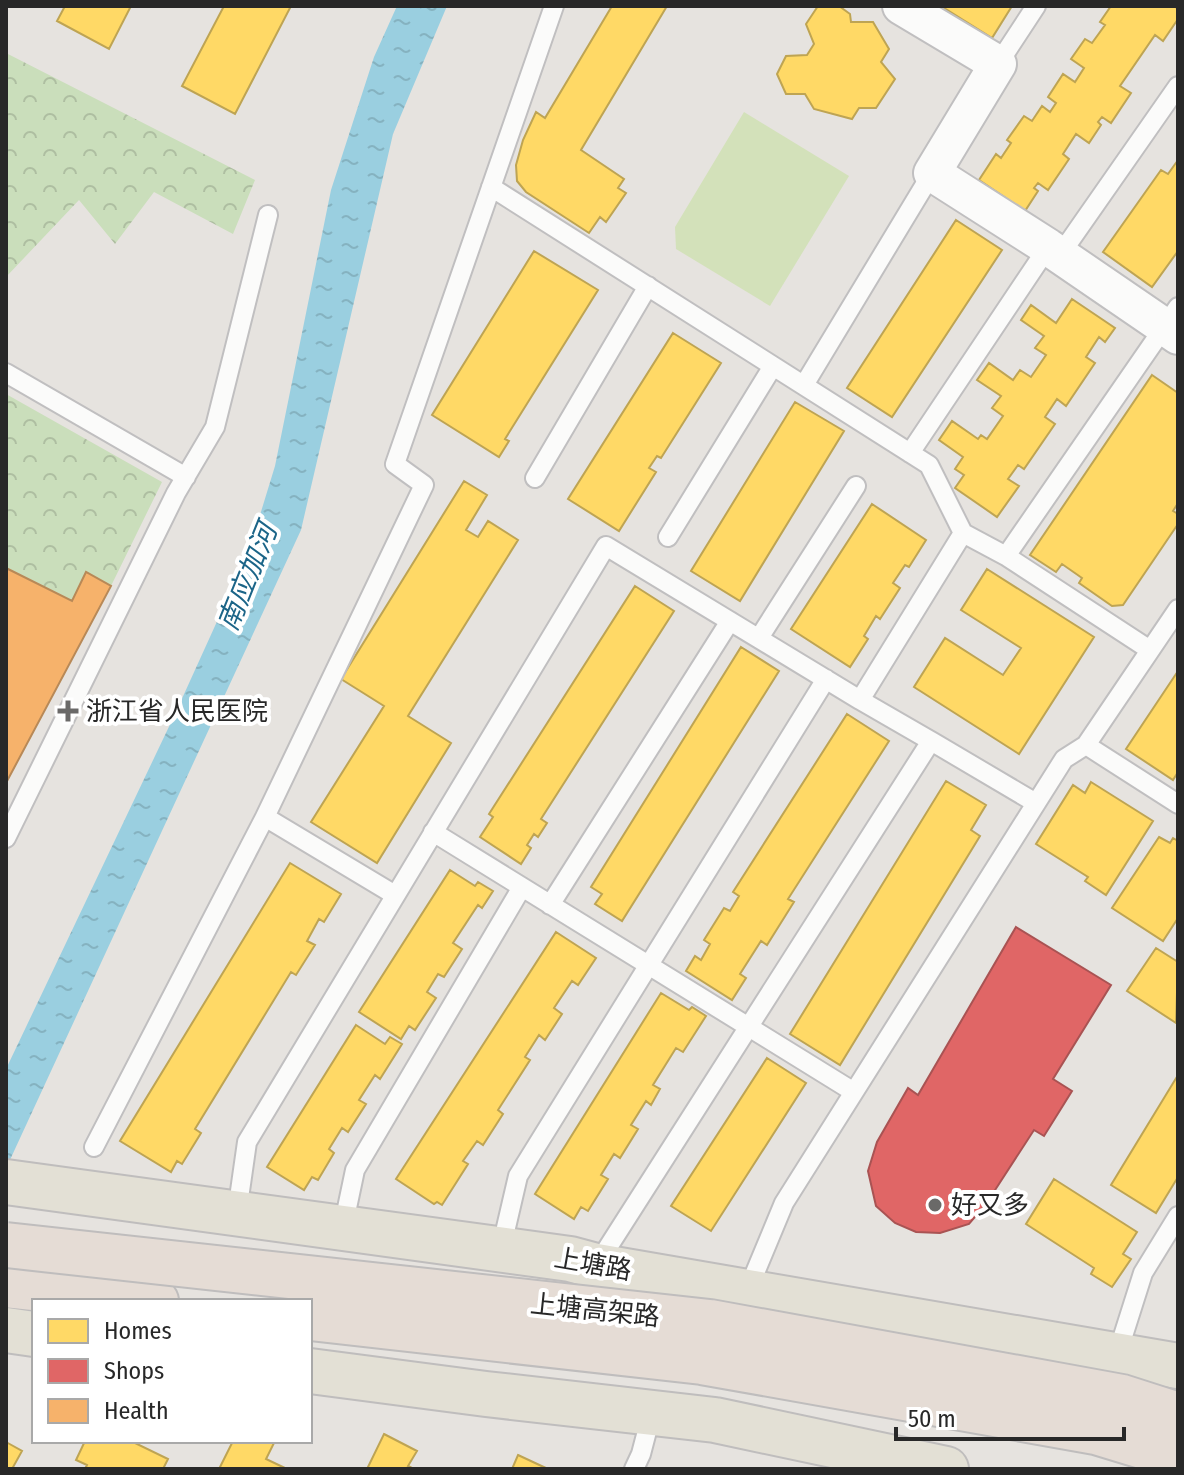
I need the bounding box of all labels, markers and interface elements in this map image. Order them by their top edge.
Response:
water label: 南应加河 [211,514,286,635]
place label: 浙江省人民医院 [86,696,268,727]
marker: 浙江省人民医院 [57,700,79,722]
place label: 好又多 [951,1190,1029,1221]
marker: 好又多 [926,1196,944,1214]
street label: 上塘路 [552,1242,634,1287]
street label: 上塘高架路 [529,1288,661,1333]
legend [32,1299,312,1443]
text: Homes [104,1317,172,1345]
text: Shops [104,1357,164,1385]
scale bar [896,1391,1124,1441]
text: Health [104,1397,169,1425]
text: 50 m [908,1405,956,1433]

